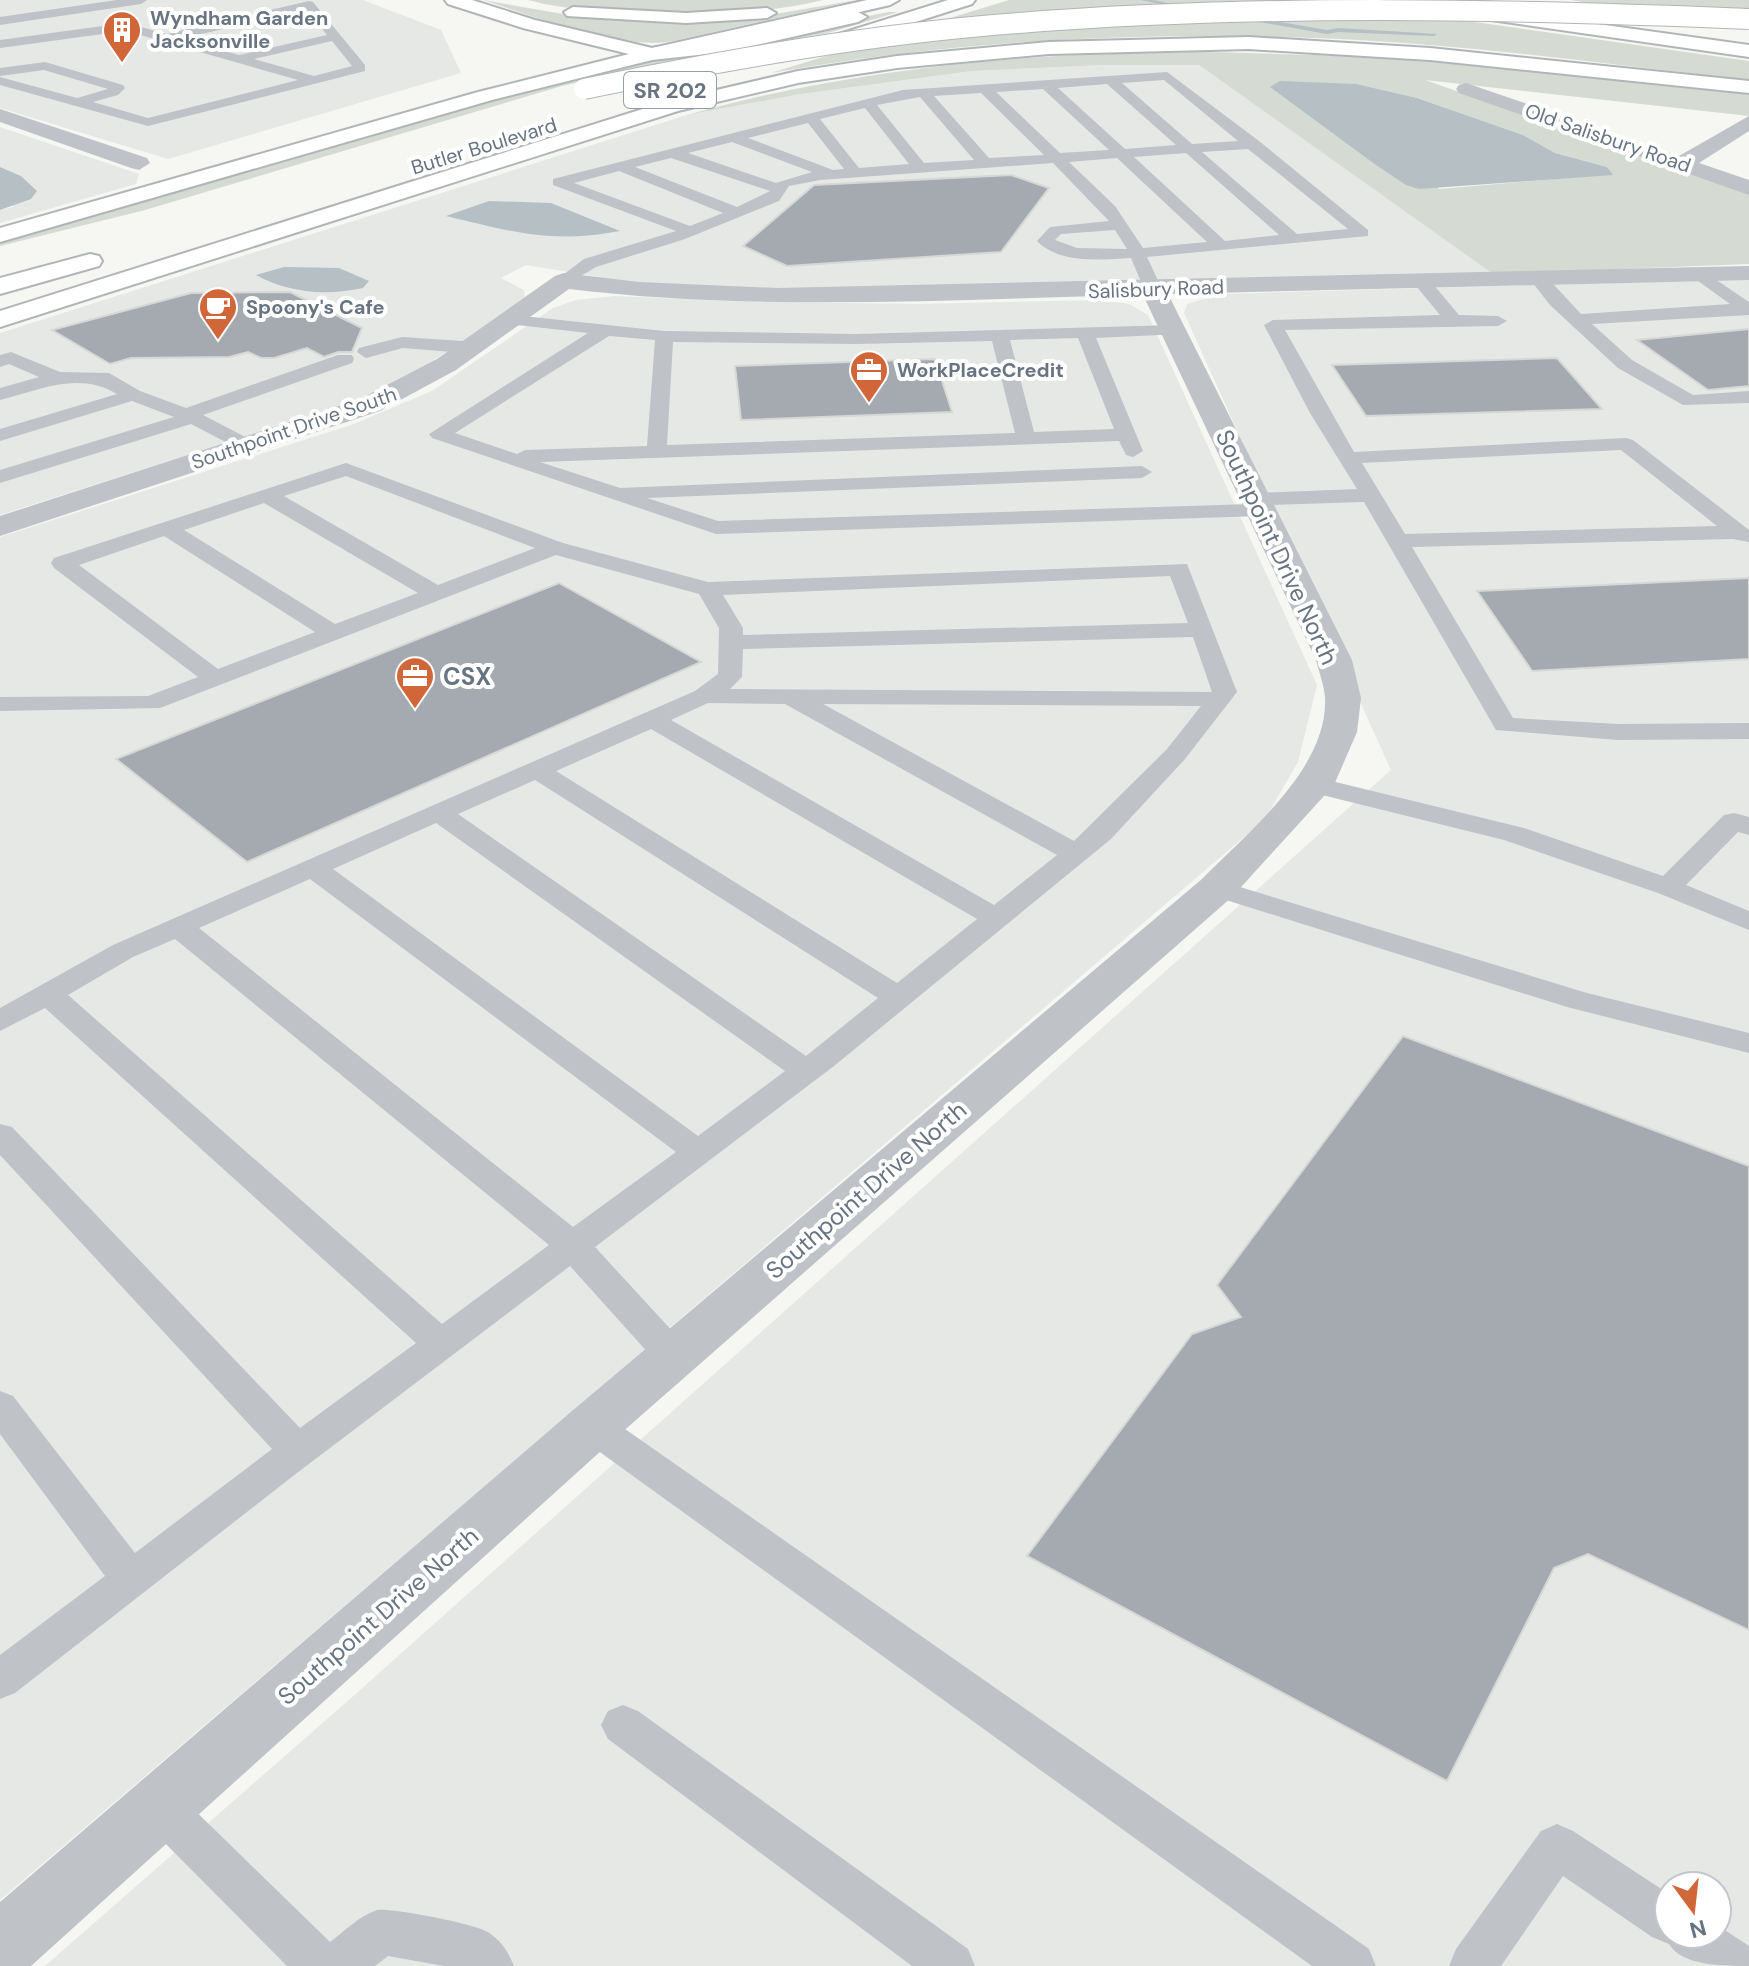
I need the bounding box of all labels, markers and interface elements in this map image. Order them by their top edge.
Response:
place label: Wyndham Garden Jacksonville [150,5,328,54]
building icon: Wyndham Garden Jacksonville [101,9,143,64]
road number: SR 202 [624,72,716,108]
street label: Old Salisbury Road [1522,97,1694,179]
street label: Butler Boulevard [408,111,560,181]
street label: Salisbury Road [1088,274,1224,304]
cafe icon: Spoony's Cafe [197,286,239,341]
place label: Spoony's Cafe [246,294,384,320]
office icon: WorkPlaceCredit [848,349,890,404]
place label: WorkPlaceCredit [897,357,1064,383]
street label: Southpoint Drive South [188,381,400,475]
street label: Southpoint Drive North [1209,425,1345,669]
office icon: CSX [394,655,436,710]
place label: CSX [443,661,491,692]
street label: Southpoint Drive North [759,1094,973,1286]
street label: Southpoint Drive North [271,1520,485,1712]
north arrow [1653,1870,1733,1950]
text: N [1687,1913,1710,1945]

